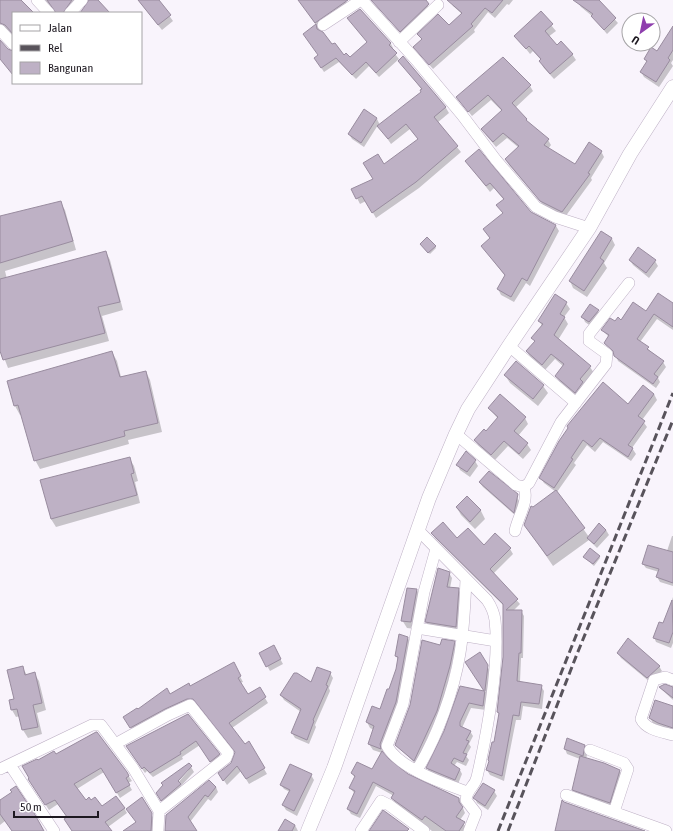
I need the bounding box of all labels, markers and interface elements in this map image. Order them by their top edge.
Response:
legend [12,12,142,84]
north arrow [621,12,661,52]
text: Jalan [48,21,72,35]
text: U [630,34,642,47]
text: Rel [48,41,63,55]
text: Bangunan [48,61,93,75]
scale bar [14,793,98,819]
text: 50 m [20,800,42,814]

